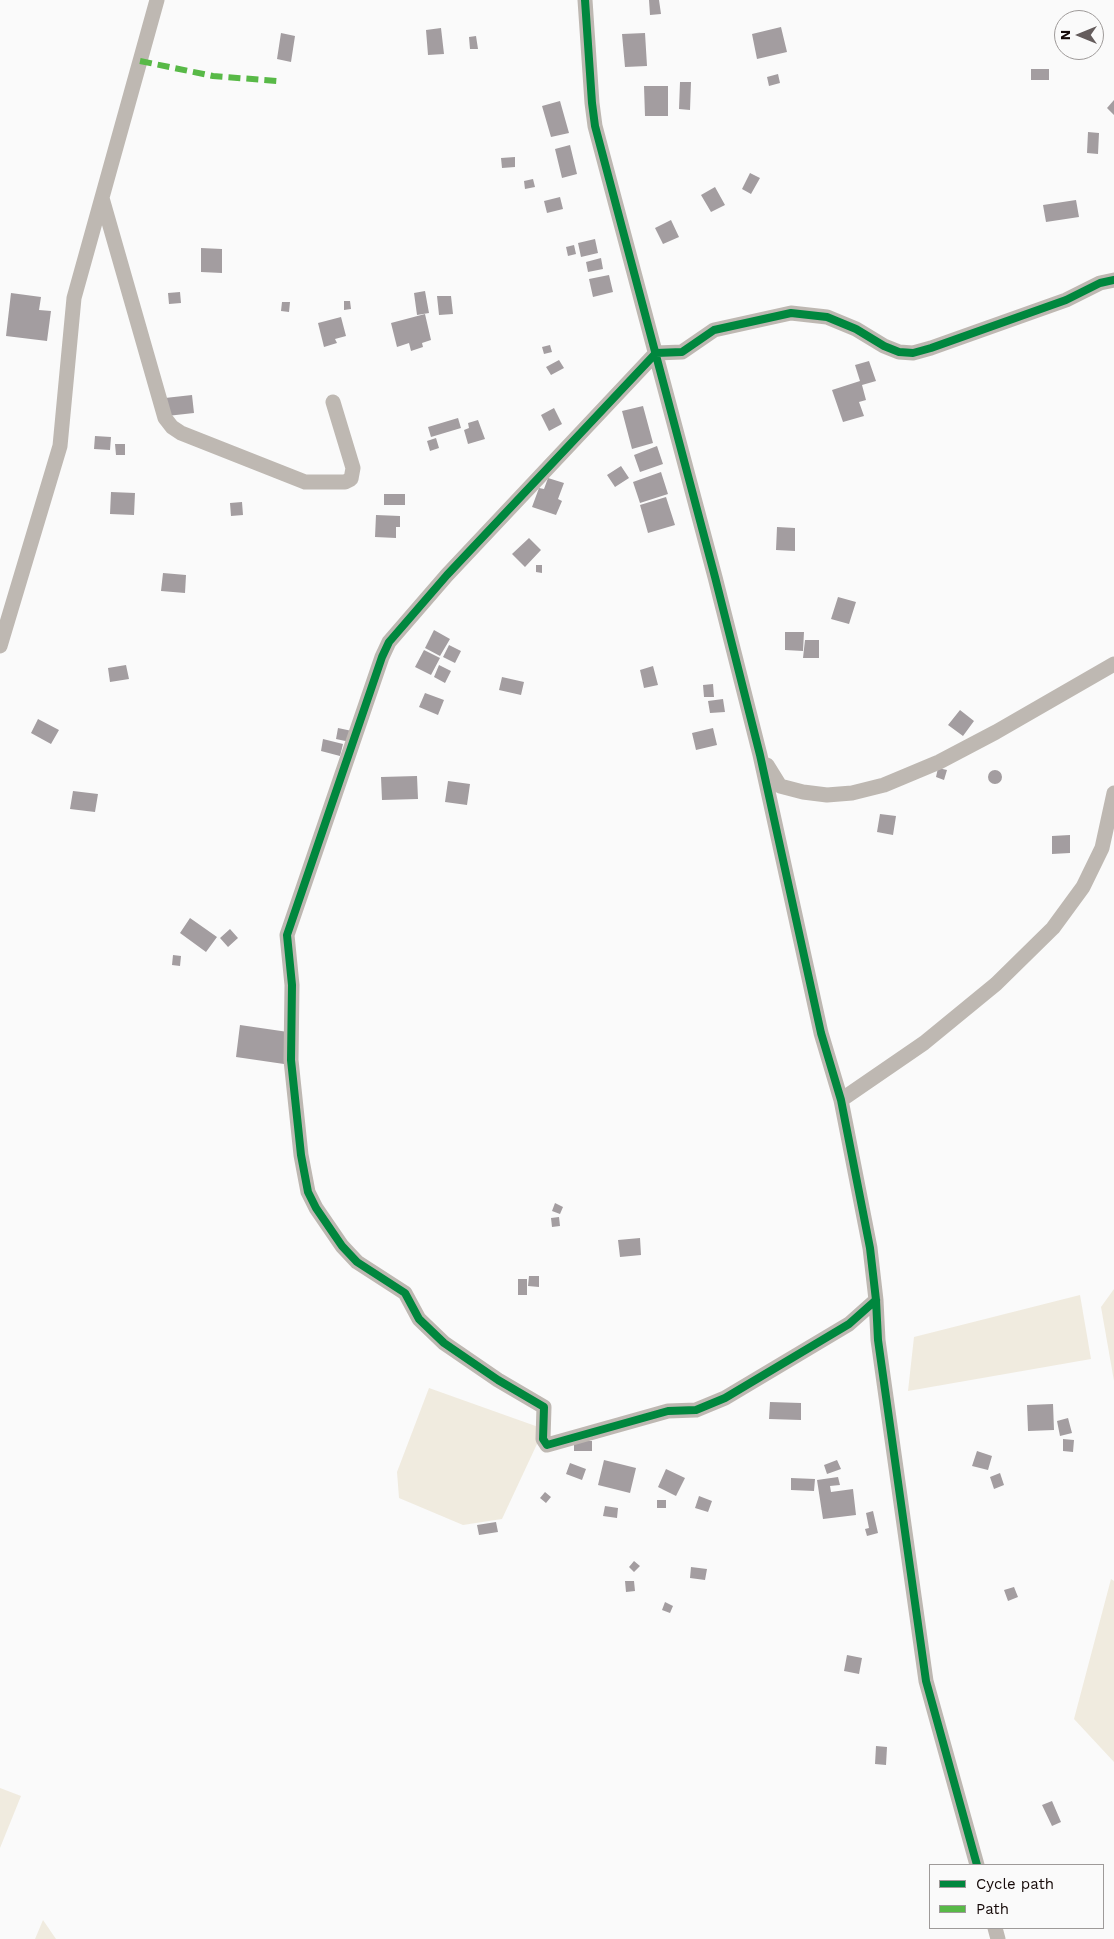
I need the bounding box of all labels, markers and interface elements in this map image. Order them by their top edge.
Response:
north arrow [1054,10,1104,60]
text: N [1057,30,1073,40]
legend [929,1864,1104,1929]
text: Cycle path [976,1875,1054,1893]
text: Path [976,1900,1009,1918]

